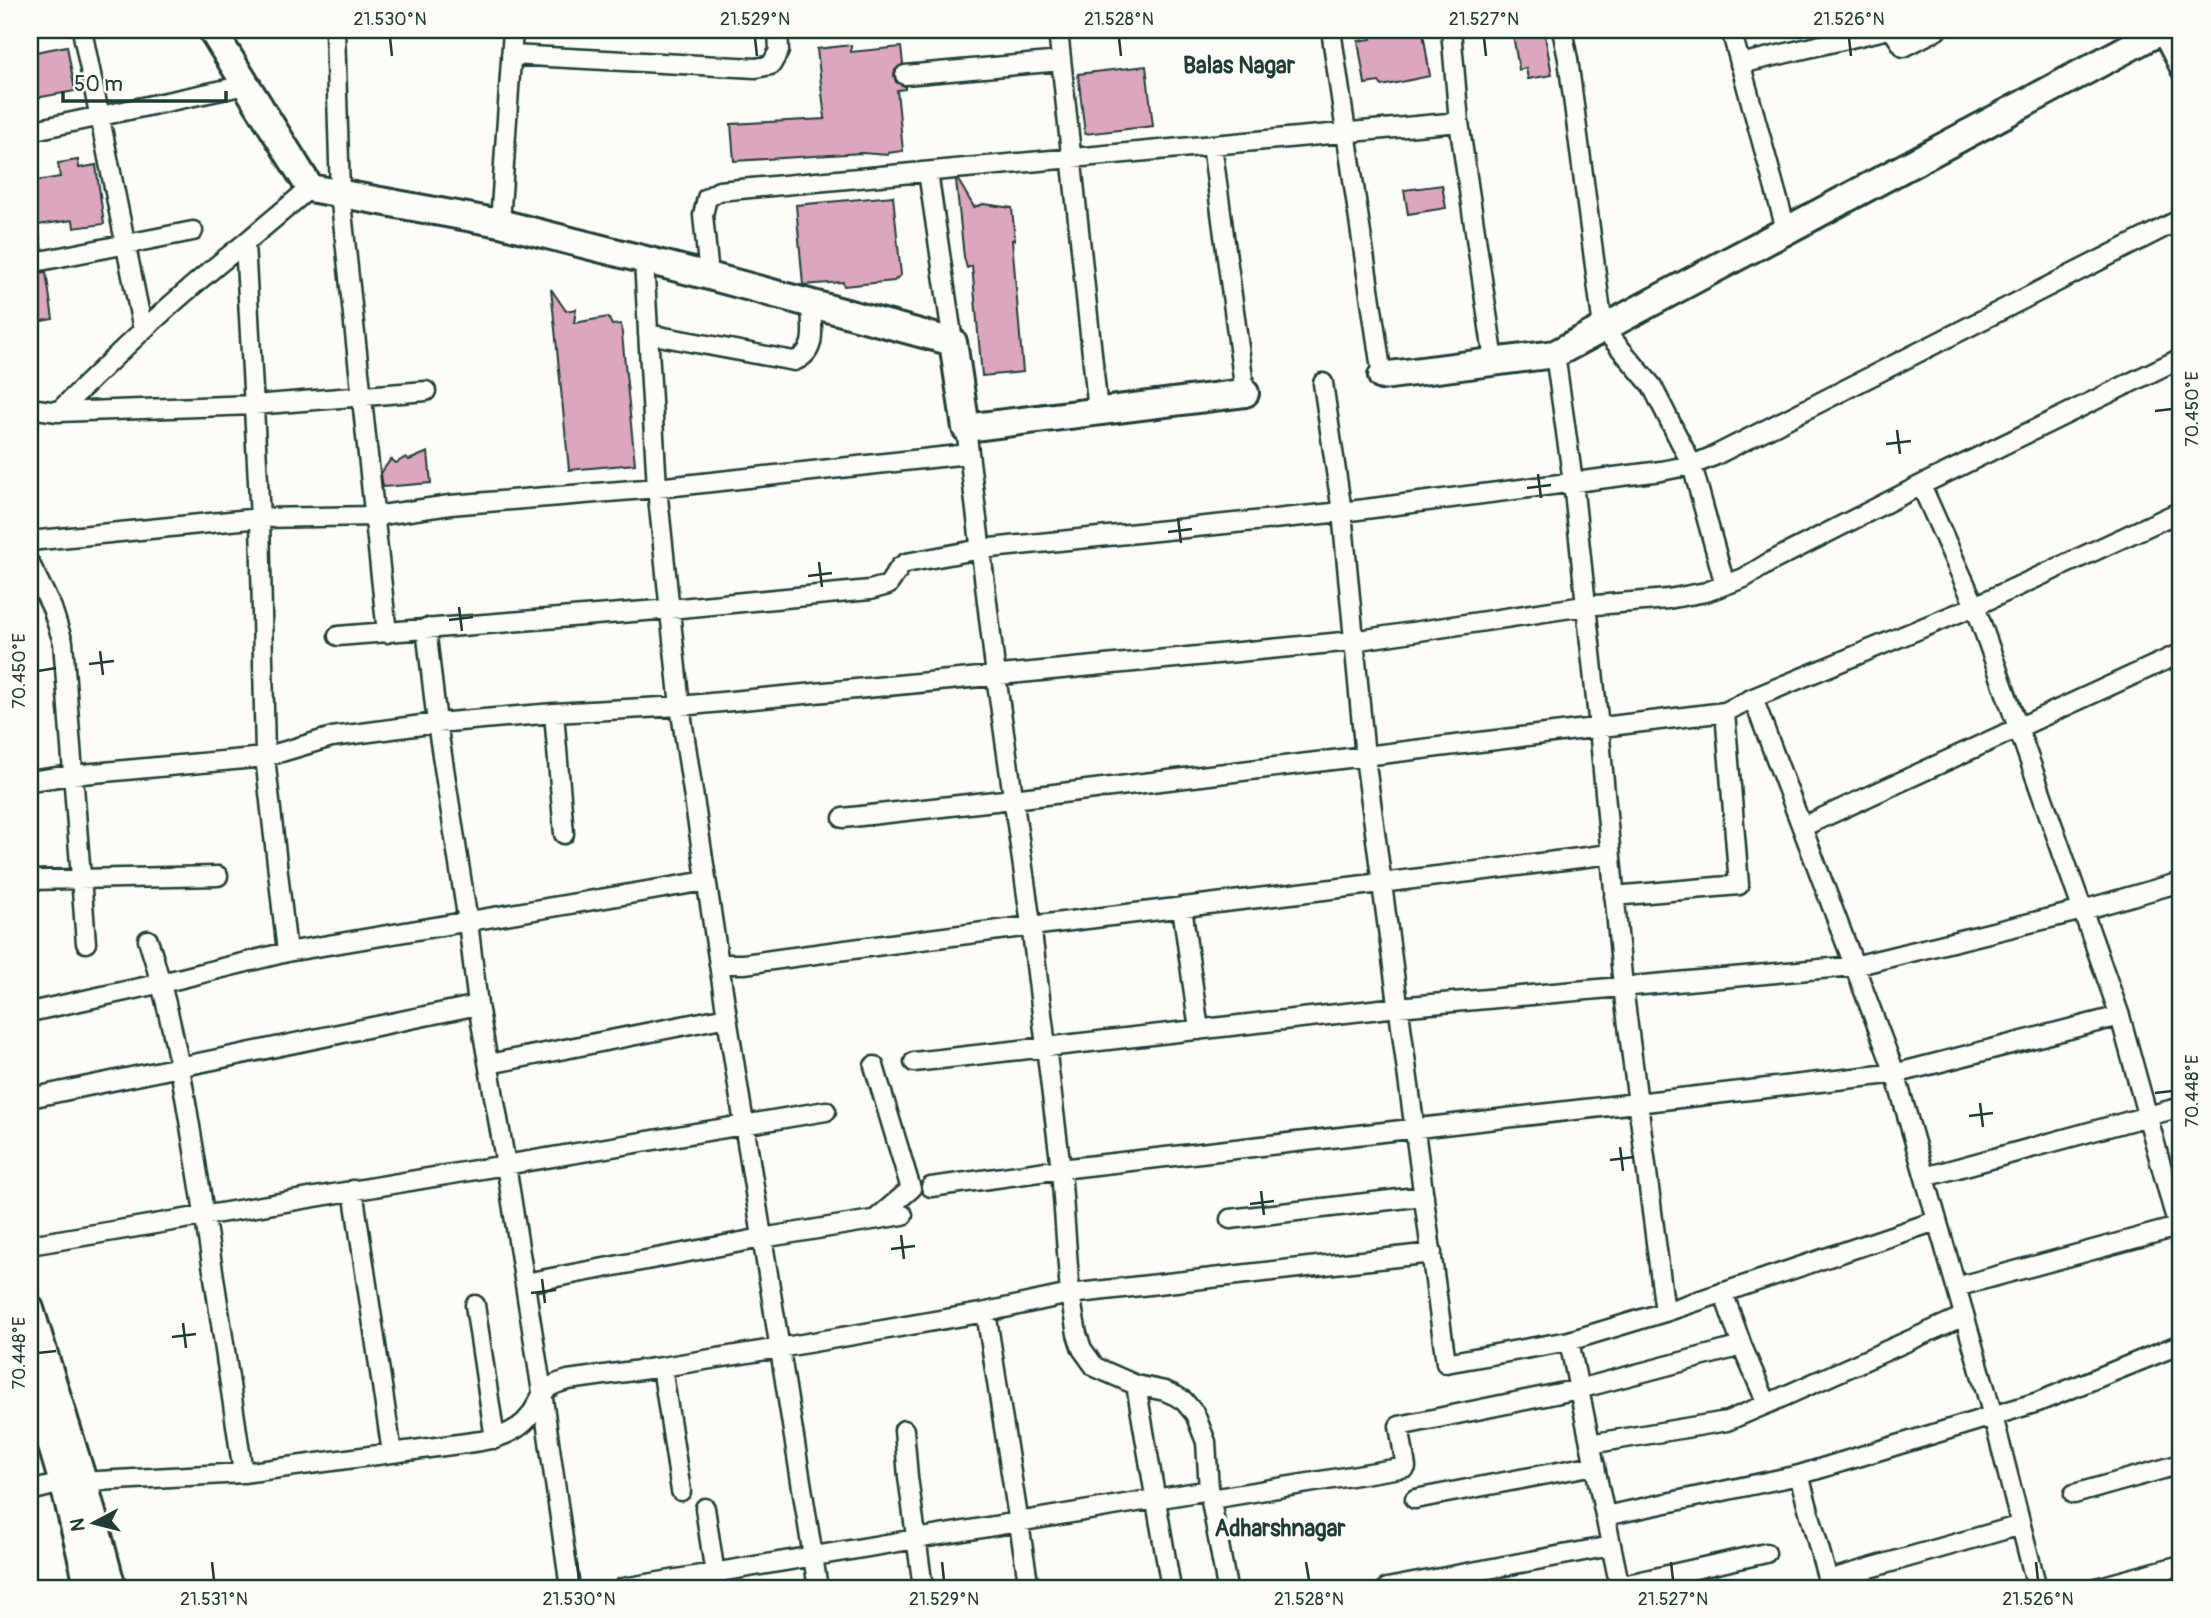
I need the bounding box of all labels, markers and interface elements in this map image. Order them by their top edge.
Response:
text: 21.530°N [353,8,427,31]
text: 21.529°N [720,8,790,31]
text: 21.528°N [1084,8,1154,31]
text: 21.527°N [1449,8,1519,31]
text: 21.526°N [1813,8,1885,31]
district label: Balas Nagar [1183,51,1296,80]
scale bar [63,60,226,104]
text: 50 m [74,71,123,98]
text: 70.450°E [2181,371,2204,447]
text: 70.450°E [8,633,31,709]
text: 70.448°E [2181,1055,2204,1127]
text: 70.448°E [8,1317,31,1389]
north arrow [60,1488,130,1558]
district label: Adharshnagar [1214,1514,1346,1543]
text: N [65,1517,91,1533]
text: 21.531°N [180,1588,248,1611]
text: 21.530°N [542,1588,616,1611]
text: 21.529°N [909,1588,979,1611]
text: 21.528°N [1274,1588,1344,1611]
text: 21.527°N [1638,1588,1708,1611]
text: 21.526°N [2002,1588,2074,1611]

